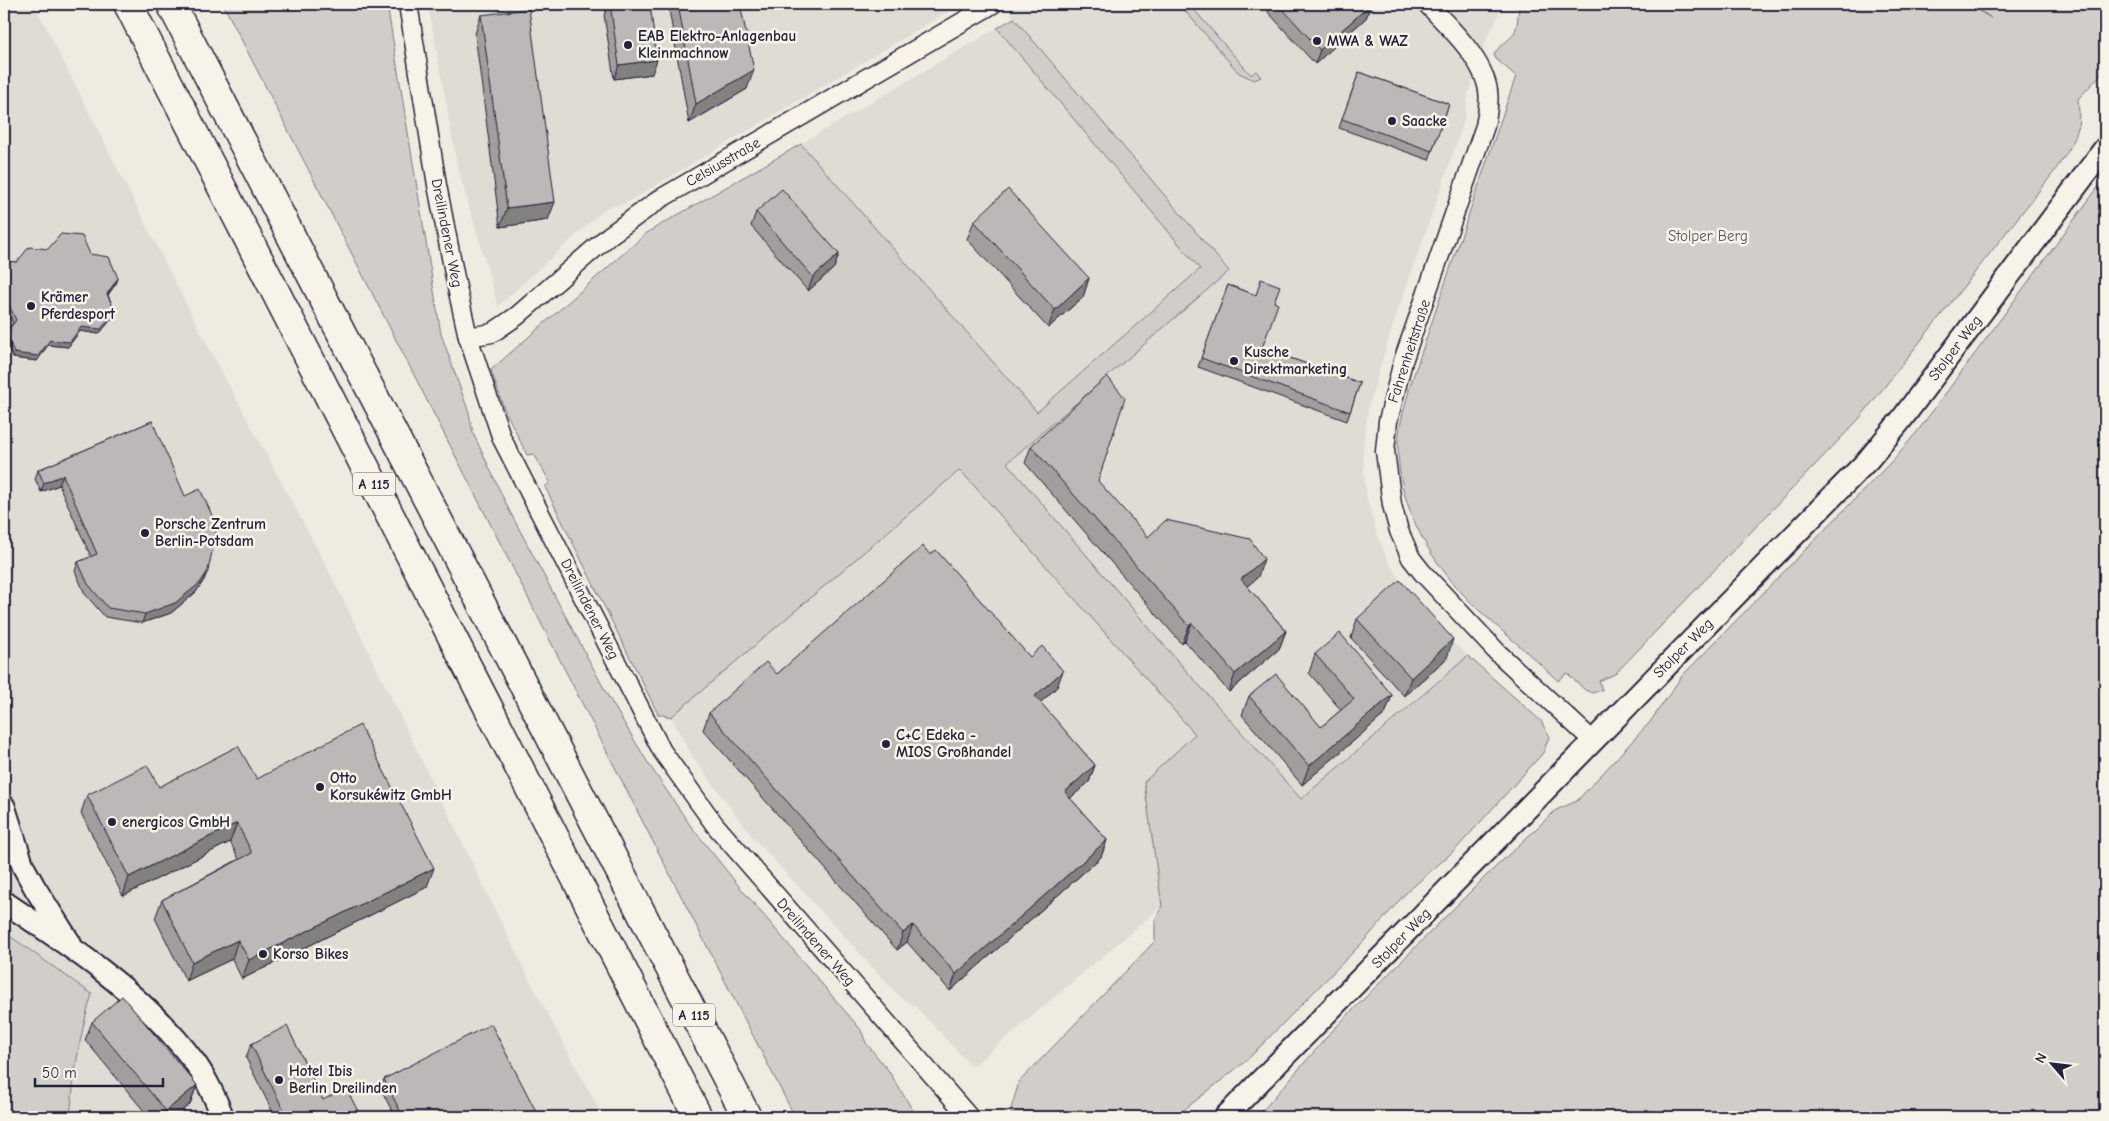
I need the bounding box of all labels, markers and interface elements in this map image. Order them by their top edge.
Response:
place label: EAB Elektro-Anlagenbau Kleinmachnow [638,27,796,62]
place label: MWA & WAZ [1327,32,1408,50]
marker: MWA & WAZ [1311,35,1323,47]
marker: EAB Elektro-Anlagenbau Kleinmachnow [622,39,634,51]
place label: Saacke [1402,112,1447,130]
marker: Saacke [1386,115,1398,127]
street label: Celsiusstraße [683,133,764,191]
street label: Dreilindener Weg [428,177,466,289]
park label: Stolper Berg [1668,227,1748,245]
place label: Krämer Pferdesport [41,288,116,323]
street label: Fahrenheitstraße [1384,297,1434,405]
marker: Krämer Pferdesport [25,300,37,312]
street label: Stolper Weg [1925,312,1985,384]
place label: Kusche Direktmarketing [1244,343,1347,378]
marker: Kusche Direktmarketing [1228,355,1240,367]
road number: A 115 [353,472,395,496]
place label: Porsche Zentrum Berlin-Potsdam [155,515,266,550]
marker: Porsche Zentrum Berlin-Potsdam [139,527,151,539]
street label: Dreilindener Weg [557,556,623,662]
street label: Stolper Weg [1649,614,1717,682]
place label: C+C Edeka - MIOS Großhandel [896,726,1011,761]
marker: C+C Edeka - MIOS Großhandel [880,738,892,750]
place label: Otto Korsukéwitz GmbH [330,769,452,804]
marker: Otto Korsukéwitz GmbH [314,781,326,793]
place label: energicos GmbH [122,813,230,831]
marker: energicos GmbH [106,816,118,828]
street label: Dreilindener Weg [773,894,859,990]
street label: Stolper Weg [1368,904,1434,972]
place label: Korso Bikes [273,945,348,963]
marker: Korso Bikes [257,948,269,960]
road number: A 115 [673,1004,715,1026]
north arrow [2026,1038,2076,1088]
text: N [2031,1050,2051,1066]
scale bar [35,1056,162,1088]
place label: Hotel Ibis Berlin Dreilinden [289,1062,397,1097]
text: 50 m [42,1064,77,1082]
marker: Hotel Ibis Berlin Dreilinden [273,1074,285,1086]

